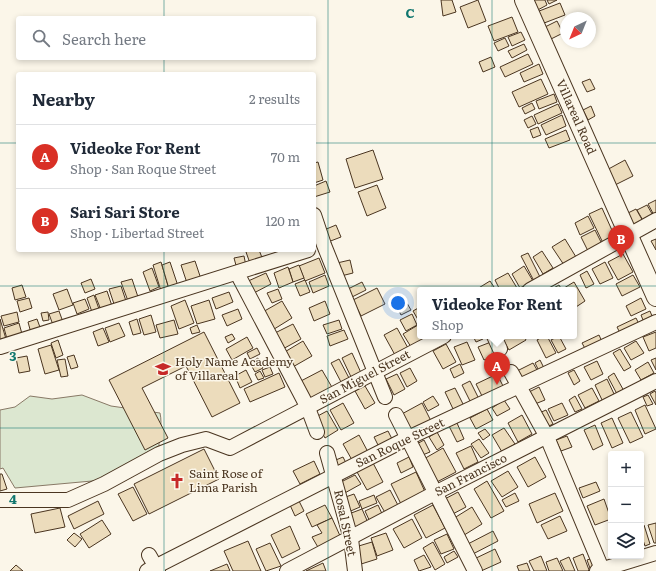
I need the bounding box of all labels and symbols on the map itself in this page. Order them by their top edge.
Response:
text: C [405,3,415,22]
north arrow [560,12,596,48]
street label: Villareal Road [552,76,602,158]
pin: B [608,225,634,258]
your location [388,293,408,313]
street label: San Miguel Street [316,344,413,408]
text: 3 [9,346,17,365]
place label: Holy Name Academy of Villareal [175,352,293,384]
pin: A [484,352,510,385]
school or university icon: Holy Name Academy of Villareal [154,360,172,378]
street label: San Roque Street [352,413,447,471]
street label: San Francisco [431,448,510,500]
place label: Saint Rose of Lima Parish [189,464,264,496]
church icon: Saint Rose of Lima Parish [168,472,186,490]
street label: Rosal Street [330,488,362,558]
text: 4 [9,489,17,508]

